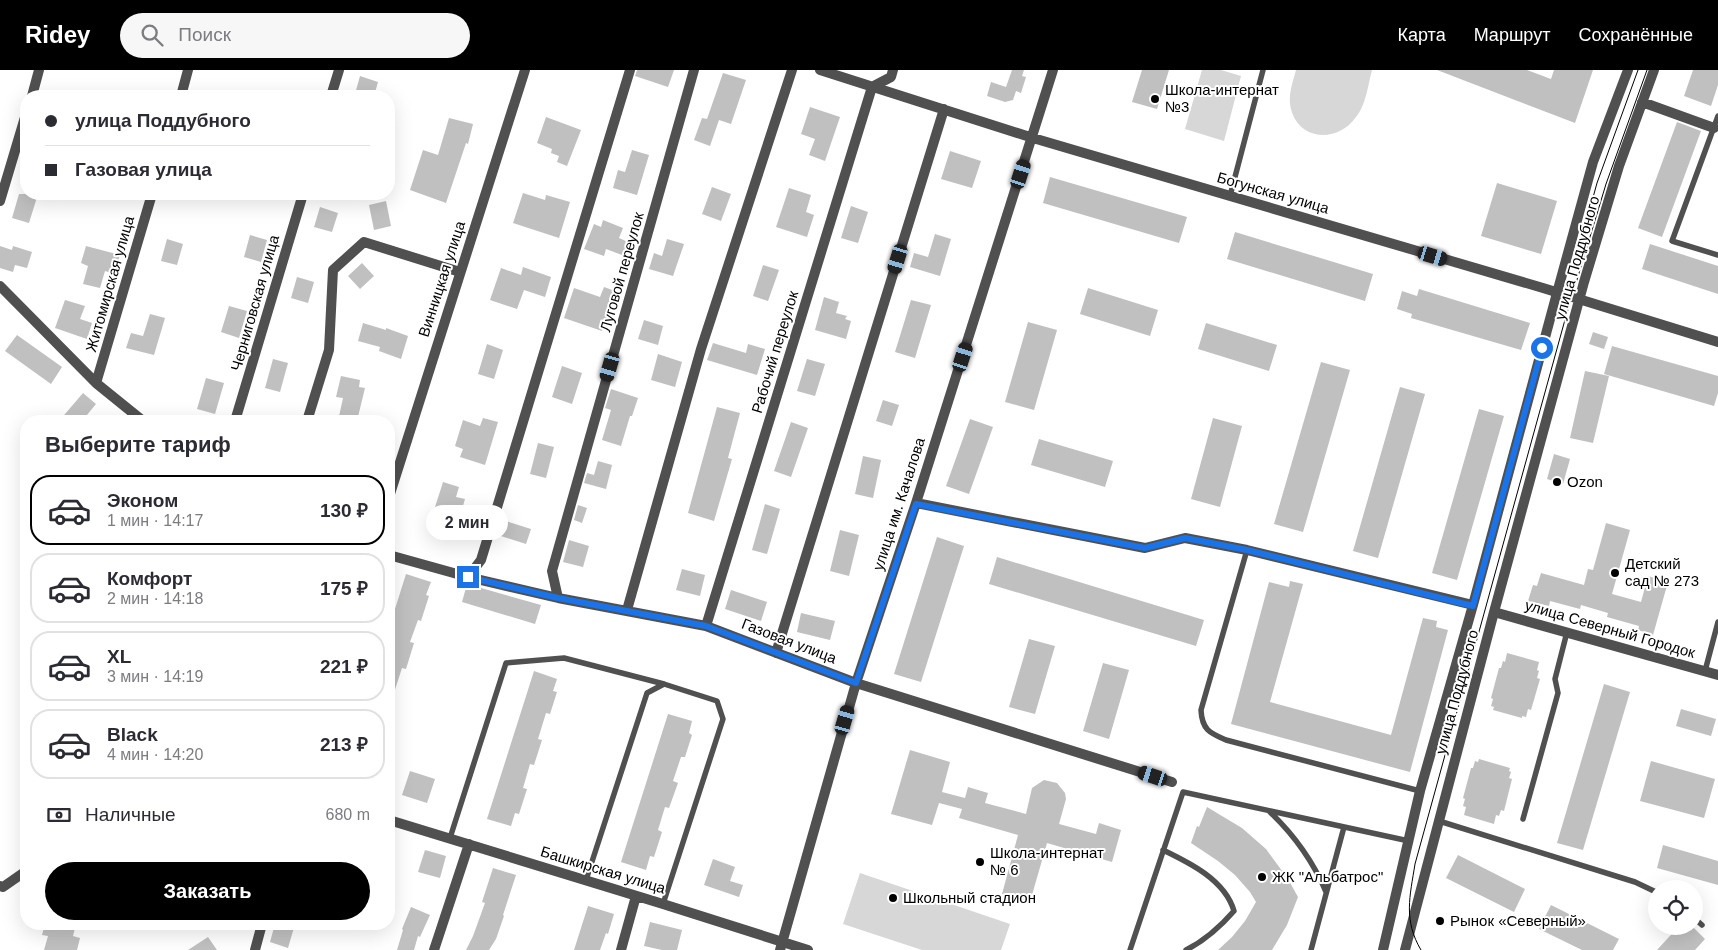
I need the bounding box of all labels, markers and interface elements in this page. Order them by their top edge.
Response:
search box [120,13,470,58]
text: Ridey [25,21,90,48]
icon: search [138,21,166,49]
text: Поиск [178,24,231,45]
text: Карта [1398,25,1446,45]
text: Маршрут [1474,25,1550,45]
text: Сохранённые [1578,25,1693,45]
place label: Школа-интернат №3 [1165,81,1279,115]
marker: Школа-интернат №3 [1149,93,1161,105]
text: улица Поддубного [75,110,251,131]
car [1009,157,1032,191]
text: Газовая улица [75,159,212,180]
street label: Богунская улица [1215,168,1332,217]
street label: улица Поддубного [1551,194,1602,322]
street label: Луговой переулок [596,210,647,334]
street label: Житомирская улица [82,213,137,354]
street label: Винницкая улица [415,218,468,339]
street label: Черниговская улица [227,232,282,373]
car [886,242,909,276]
car [1416,244,1449,268]
street label: Рабочий переулок [748,288,801,415]
route start [1531,337,1553,359]
car [951,340,974,374]
car [598,351,621,383]
text: Выберите тариф [45,432,231,457]
street label: улица им. Качалова [869,435,928,572]
place label: Ozon [1567,473,1603,490]
marker: Ozon [1551,476,1563,488]
icon: car [47,488,92,533]
text: Эконом [107,490,178,511]
text: 130 ₽ [320,500,368,521]
callout: 2 мин [427,504,509,540]
text: 1 мин · 14:17 [107,512,203,529]
text: 2 мин [445,514,489,531]
place label: Детский сад № 273 [1625,555,1699,589]
icon: car [47,566,92,611]
route end [457,566,479,588]
marker: Детский сад № 273 [1609,567,1621,579]
text: Комфорт [107,568,192,589]
text: 175 ₽ [320,578,368,599]
text: 2 мин · 14:18 [107,590,203,607]
street label: улица Северный Городок [1523,596,1698,661]
street label: Газовая улица [739,615,840,667]
street label: улица Поддубного [1432,628,1481,756]
icon: car [47,644,92,689]
text: XL [107,646,131,667]
text: 221 ₽ [320,656,368,677]
text: 3 мин · 14:19 [107,668,203,685]
car [833,704,856,736]
icon: car [47,722,92,767]
text: Black [107,724,158,745]
text: 213 ₽ [320,734,368,755]
text: 4 мин · 14:20 [107,746,203,763]
car [1136,764,1169,788]
icon: cash [45,801,73,829]
text: Наличные [85,804,176,825]
text: 680 m [326,806,370,823]
street label: Башкирская улица [539,842,668,897]
place label: Школа-интернат № 6 [990,844,1104,878]
marker: Школа-интернат № 6 [974,856,986,868]
button: Заказать [45,862,370,920]
place label: ЖК "Альбатрос" [1272,868,1383,885]
marker: ЖК "Альбатрос" [1256,871,1268,883]
map controls [1648,880,1703,935]
button: locate [1648,880,1703,935]
place label: Школьный стадион [903,889,1036,906]
marker: Школьный стадион [887,892,899,904]
place label: Рынок «Северный» [1450,912,1586,929]
marker: Рынок «Северный» [1434,915,1446,927]

